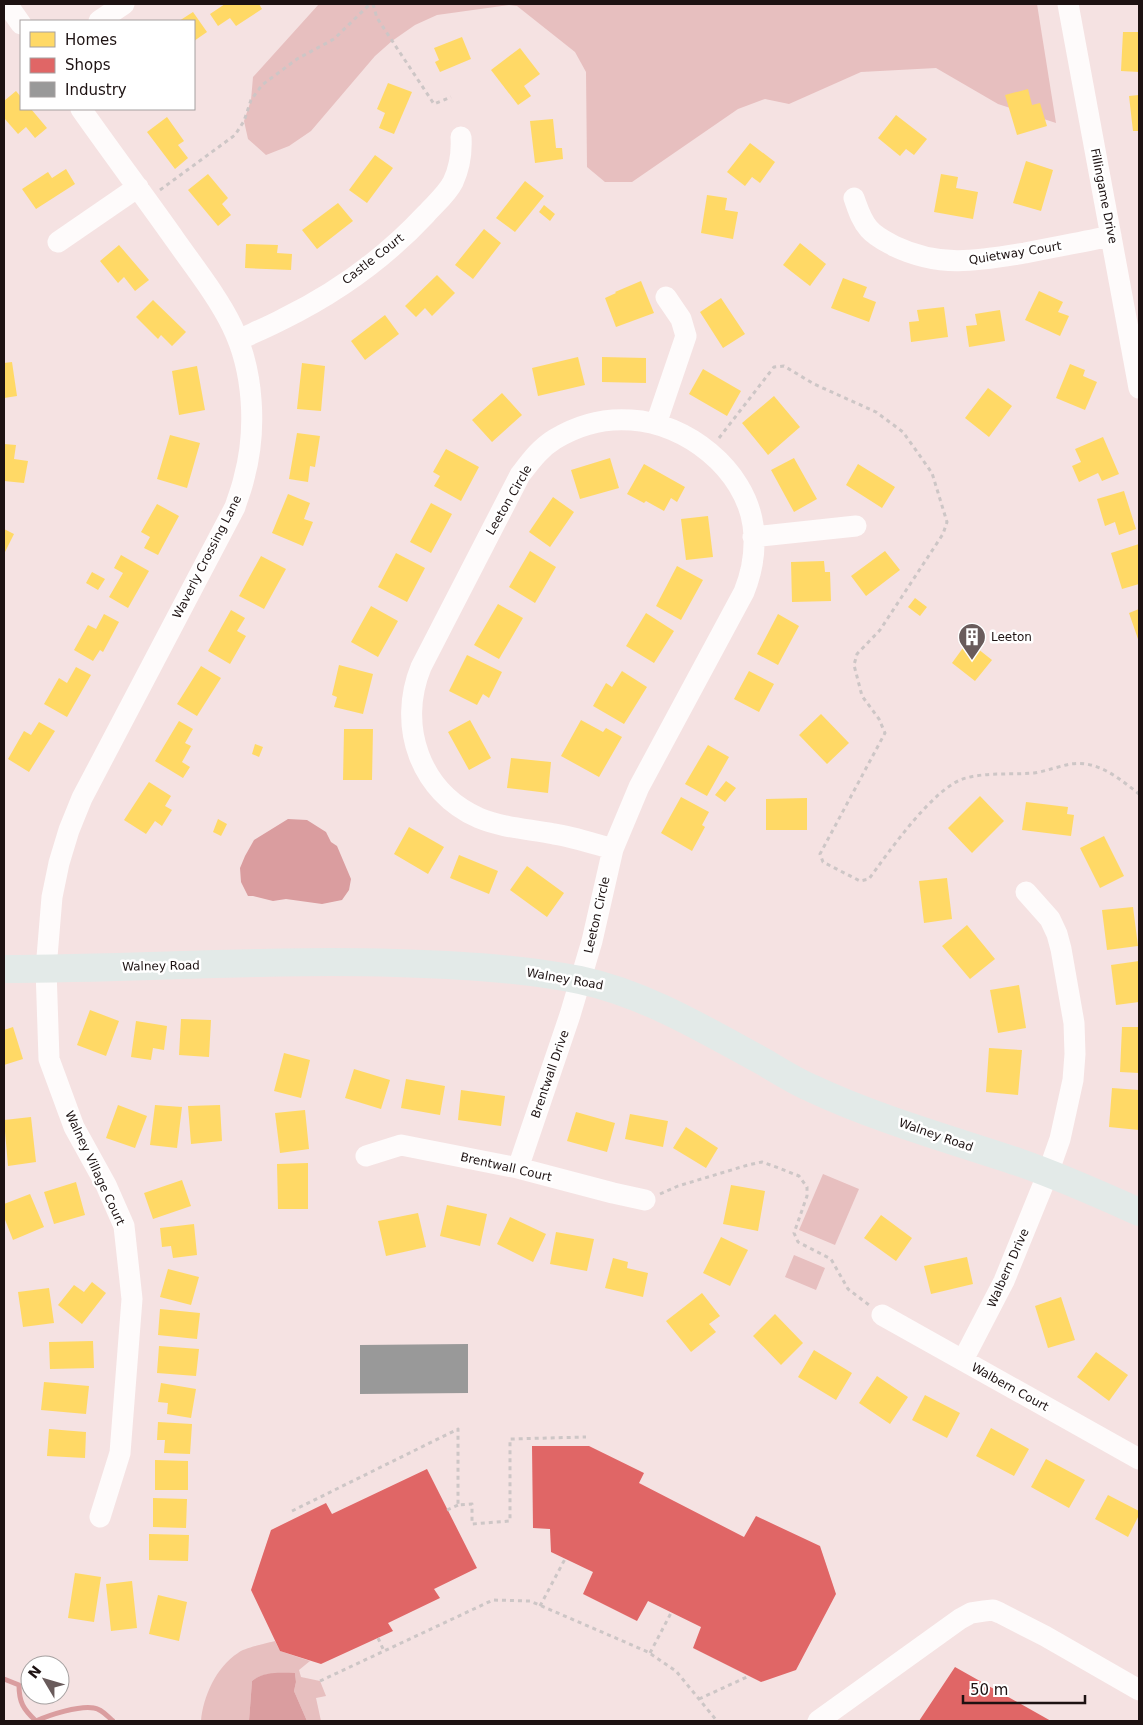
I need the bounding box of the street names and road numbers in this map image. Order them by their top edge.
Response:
street label: Fillingame Drive [1088,147,1120,245]
street label: Castle Court [339,230,407,287]
street label: Quietway Court [968,239,1063,267]
street label: Leeton Circle [483,463,535,537]
street label: Waverly Crossing Lane [170,493,244,621]
street label: Leeton Circle [581,875,613,955]
street label: Walney Road [122,958,200,974]
street label: Walney Road [525,965,605,993]
street label: Brentwall Drive [528,1028,572,1120]
street label: Walney Village Court [62,1108,128,1228]
street label: Walney Road [897,1116,975,1154]
street label: Brentwall Court [459,1150,553,1184]
street label: Walbern Drive [984,1226,1032,1310]
street label: Walbern Court [969,1360,1051,1414]

